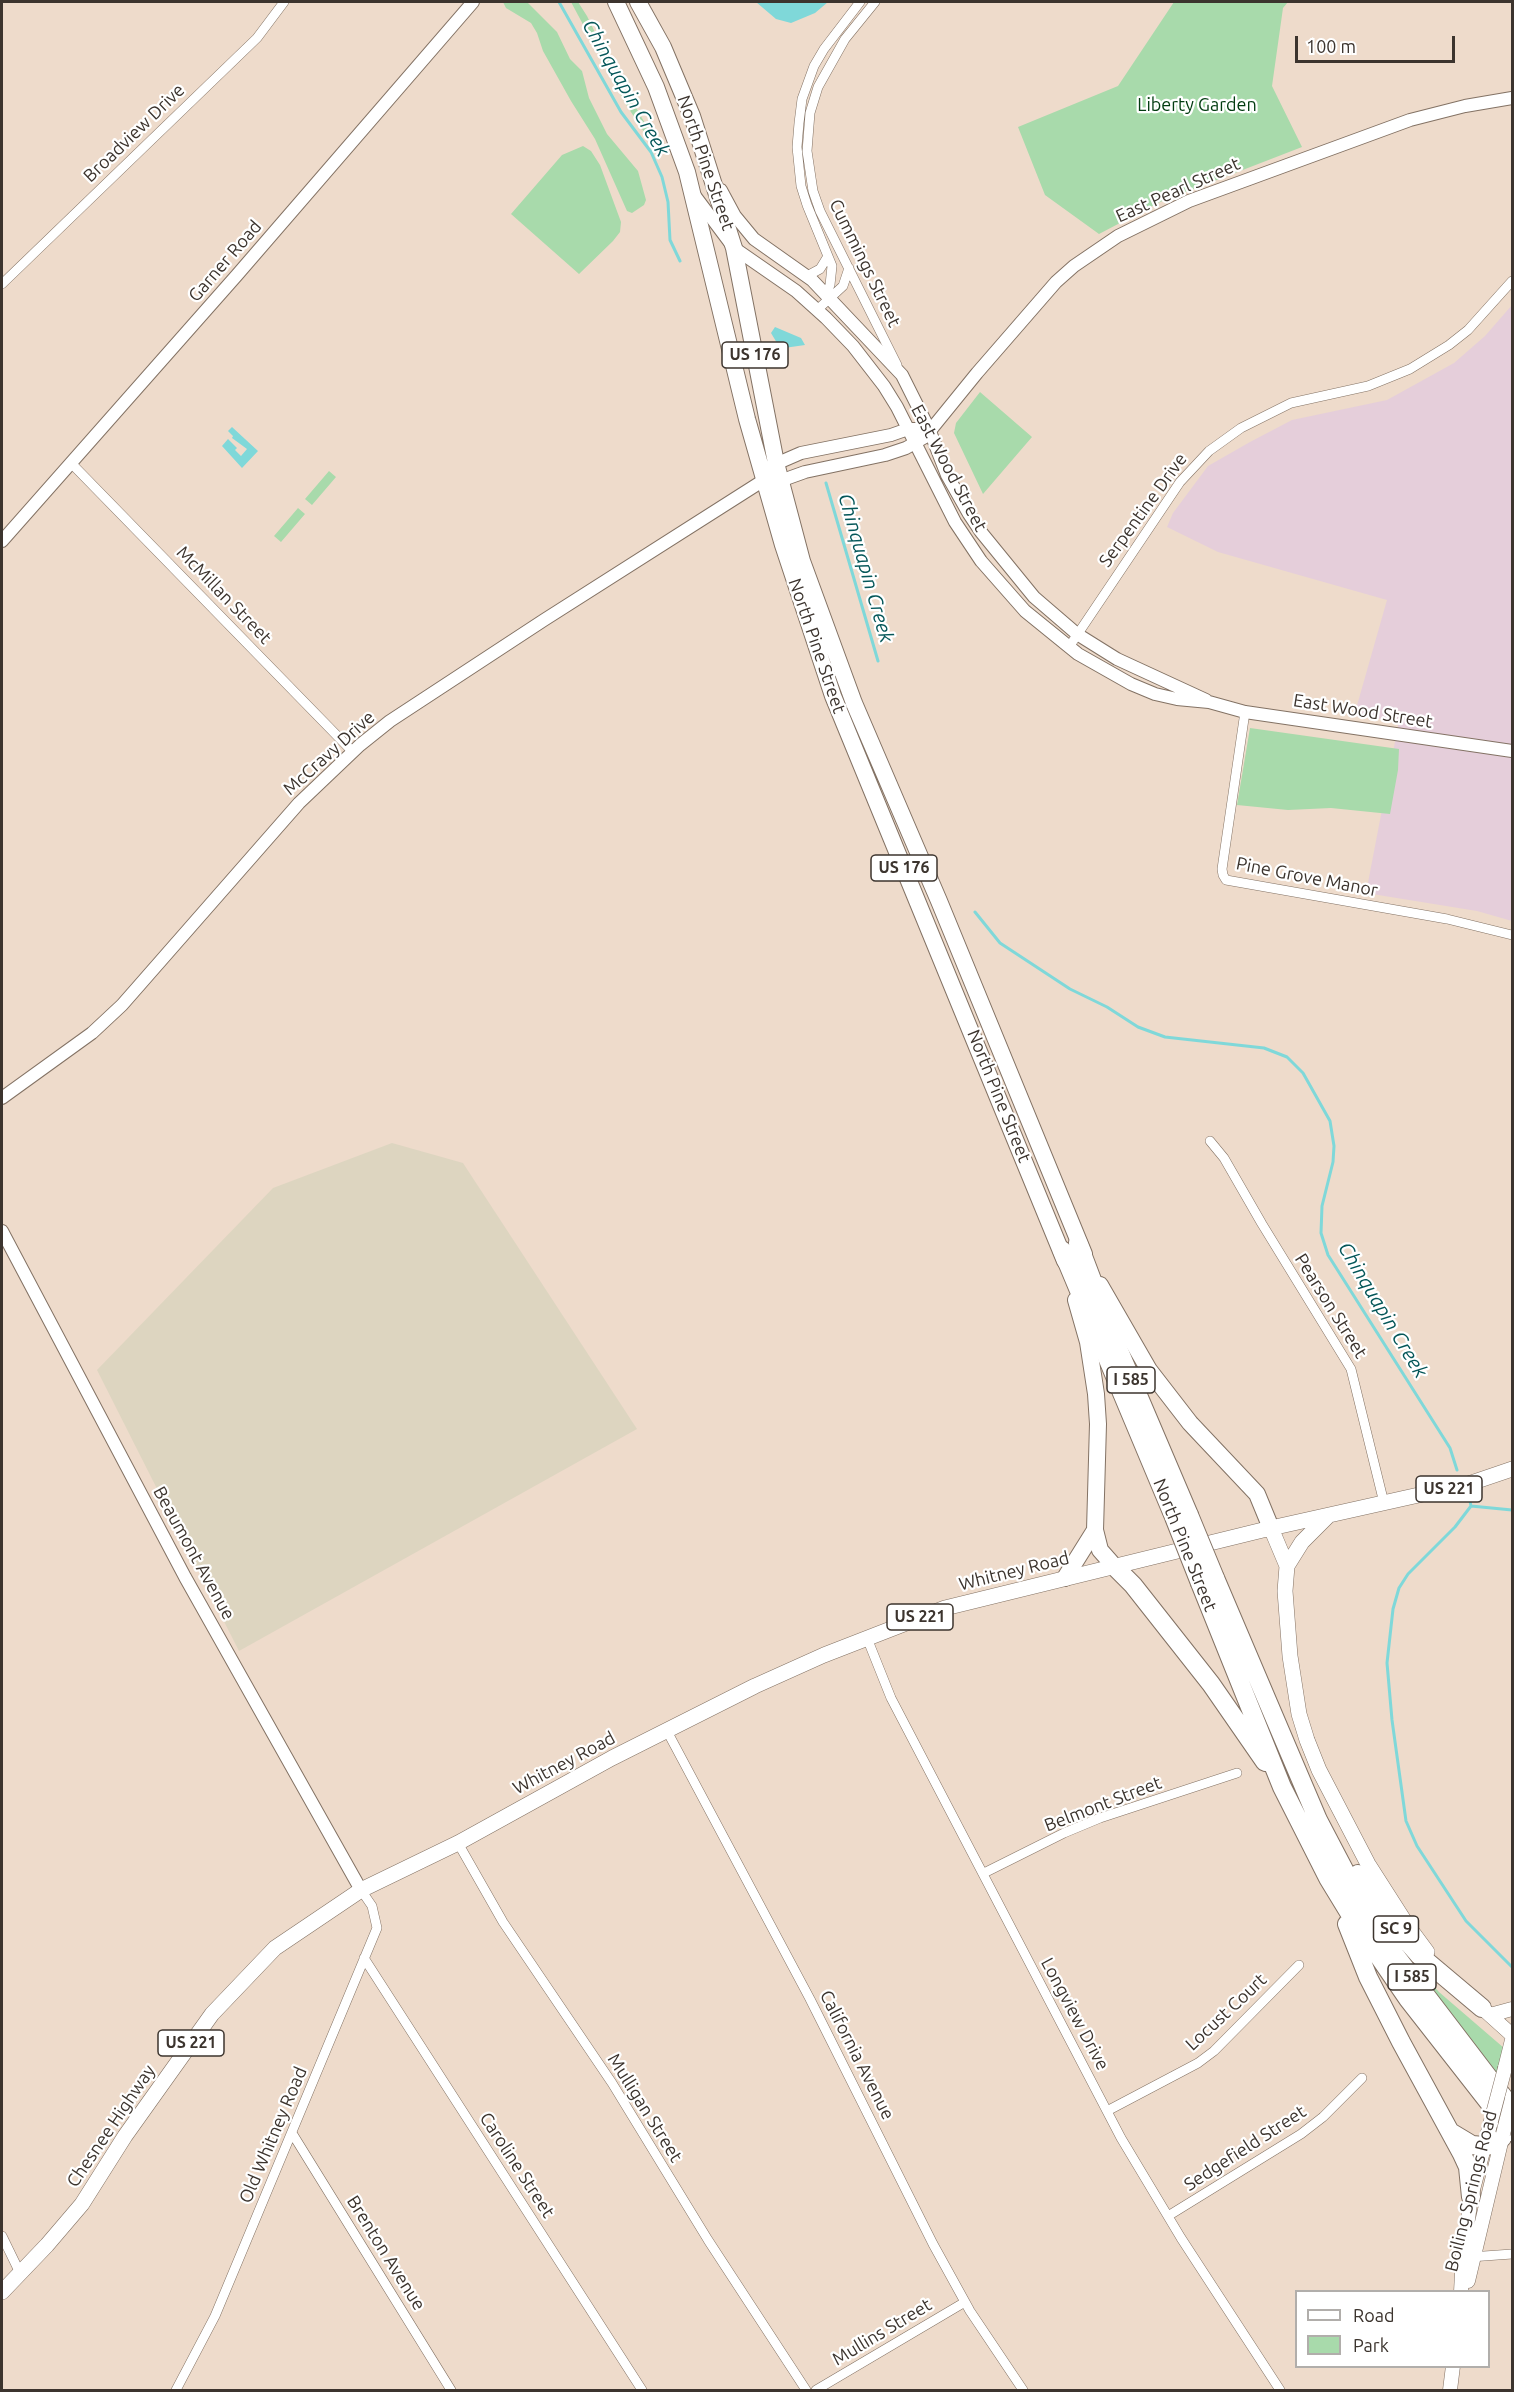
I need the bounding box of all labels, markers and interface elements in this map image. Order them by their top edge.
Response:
water label: Chinquapin Creek [577,15,675,161]
scale bar [1298,24,1458,62]
text: 100 m [1306,36,1356,56]
street label: Broadview Drive [79,79,189,187]
street label: North Pine Street [673,93,739,233]
park label: Liberty Garden [1137,94,1257,116]
street label: East Pearl Street [1112,153,1244,227]
street label: Cummings Street [825,196,905,330]
street label: Garner Road [184,216,266,306]
road number: US 176 [722,342,788,368]
street label: East Wood Street [906,401,992,535]
street label: Serpentine Drive [1095,449,1191,571]
water label: Chinquapin Creek [833,491,899,645]
street label: McMillan Street [172,542,276,648]
street label: North Pine Street [784,576,850,716]
street label: East Wood Street [1292,689,1434,733]
street label: McCravy Drive [279,706,379,800]
street label: Pine Grove Manor [1234,853,1380,901]
road number: US 176 [871,855,937,881]
street label: North Pine Street [963,1026,1035,1166]
water label: Chinquapin Creek [1333,1238,1433,1382]
street label: Pearson Street [1290,1250,1372,1362]
road number: I 585 [1107,1367,1155,1393]
street label: North Pine Street [1149,1475,1221,1615]
road number: US 221 [1416,1476,1482,1502]
street label: Beaumont Avenue [148,1483,240,1623]
street label: Whitney Road [957,1547,1071,1595]
road number: US 221 [887,1604,953,1630]
street label: Whitney Road [509,1727,619,1799]
street label: Belmont Street [1041,1772,1165,1836]
road number: SC 9 [1374,1916,1418,1942]
street label: Longview Drive [1036,1954,1114,2074]
road number: I 585 [1388,1964,1436,1990]
street label: Locust Court [1181,1969,1271,2055]
street label: California Avenue [815,1987,899,2123]
road number: US 221 [158,2030,224,2056]
street label: Mulligan Street [603,2050,687,2166]
street label: Chesnee Highway [62,2061,160,2191]
street label: Old Whitney Road [234,2063,312,2207]
street label: Sedgefield Street [1180,2101,1310,2195]
street label: Caroline Street [475,2108,559,2222]
street label: Boiling Springs Road [1441,2108,1501,2274]
street label: Brenton Avenue [342,2192,430,2314]
legend [1295,2290,1490,2368]
street label: Mullins Street [828,2294,936,2370]
text: Road [1353,2305,1395,2325]
text: Park [1353,2335,1389,2355]

